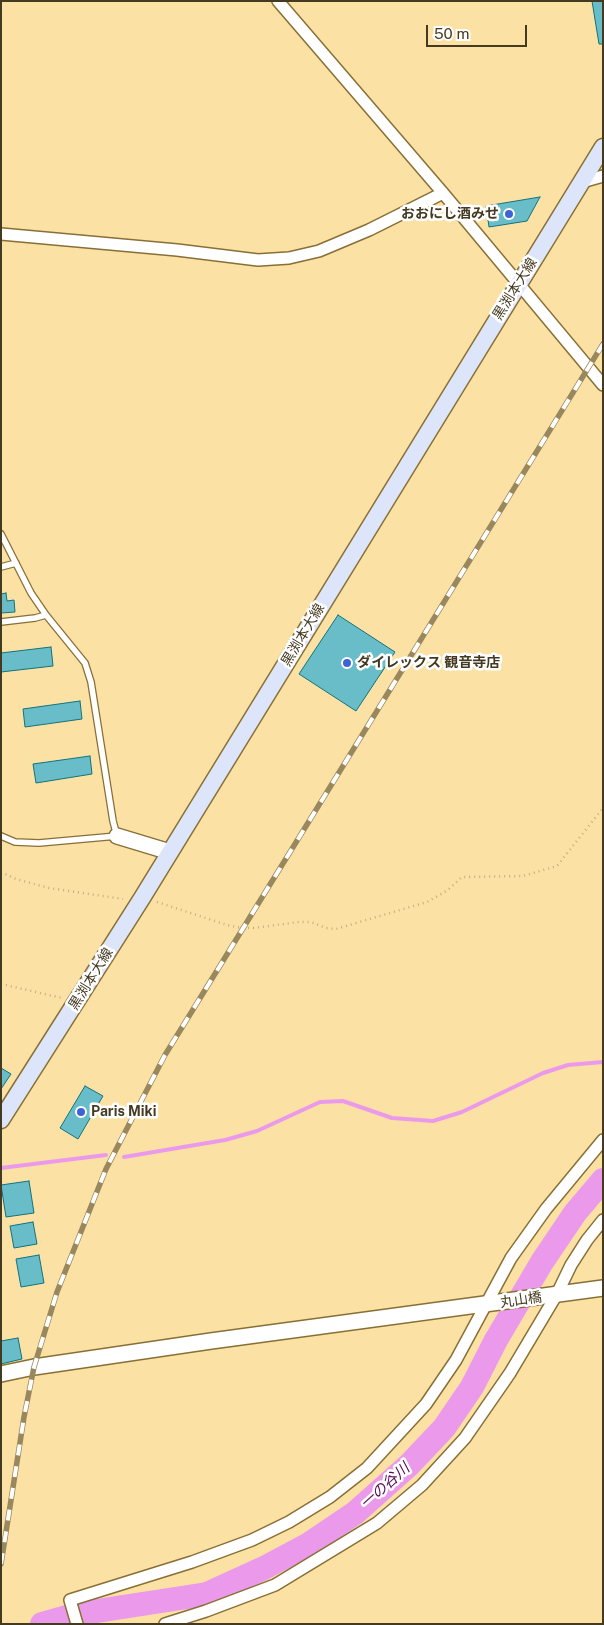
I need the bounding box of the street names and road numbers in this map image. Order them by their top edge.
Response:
street label: 黒渕本大線 [489,255,541,323]
street label: 黒渕本大線 [278,601,328,669]
street label: 黒渕本大線 [65,945,117,1013]
street label: 丸山橋 [499,1289,543,1311]

